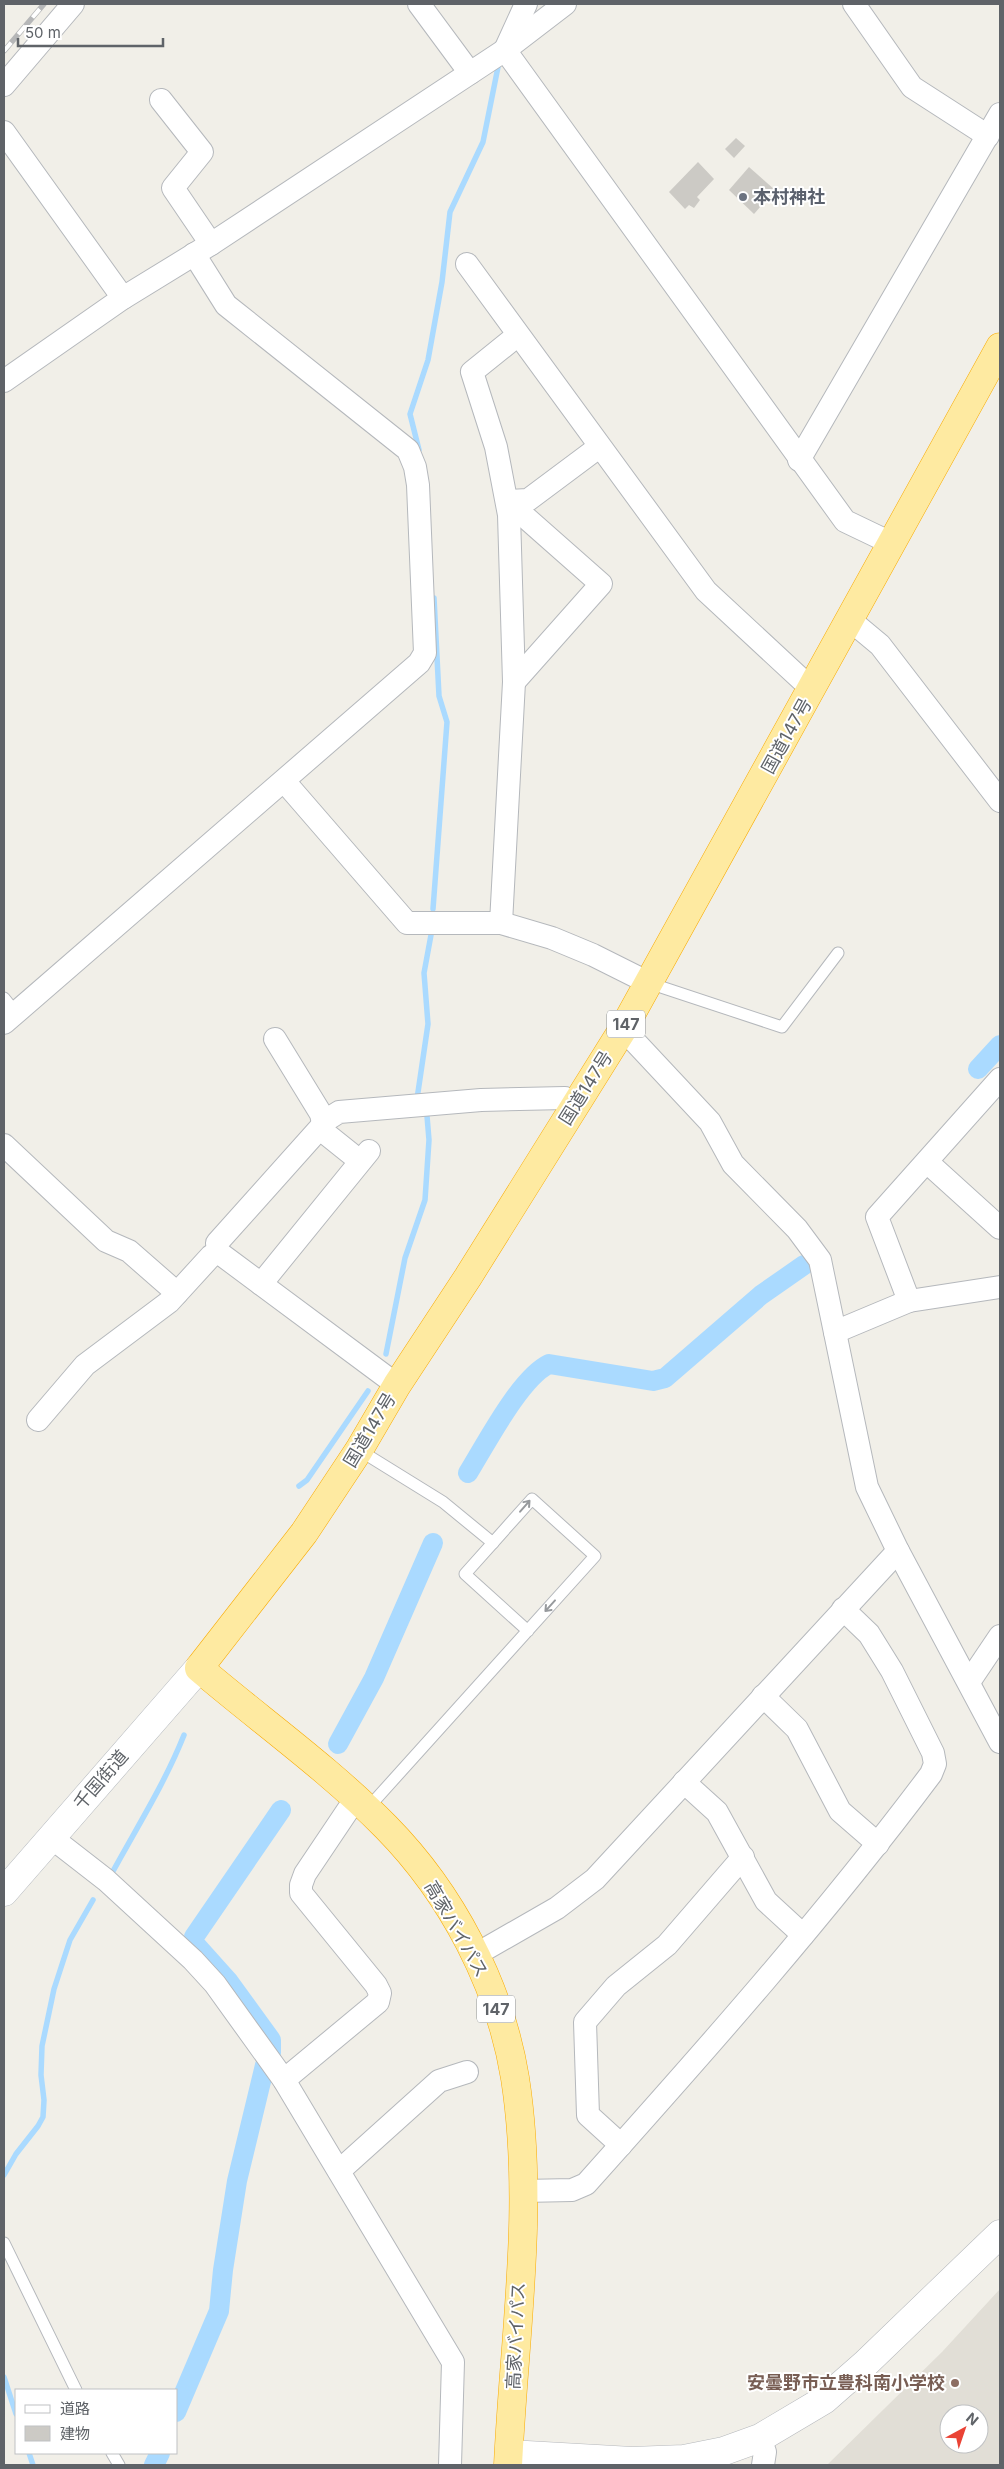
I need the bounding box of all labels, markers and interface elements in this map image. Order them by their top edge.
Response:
scale bar [18,15,162,47]
text: 50 m [25,23,61,42]
place label: 本村神社 [753,186,825,207]
marker: 本村神社 [737,191,749,203]
street label: 国道147号 [757,694,816,777]
road number: 147 [607,1011,645,1038]
street label: 国道147号 [555,1047,617,1129]
street label: 国道147号 [339,1389,400,1471]
one-way arrow [520,1500,531,1513]
one-way arrow [544,1599,556,1612]
street label: 千国街道 [69,1746,132,1814]
street label: 高家バイパス [420,1877,492,1981]
road number: 147 [477,1996,515,2022]
street label: 高家バイパス [502,2282,529,2390]
place label: 安曇野市立豊科南小学校 [747,2372,945,2393]
marker: 安曇野市立豊科南小学校 [949,2377,961,2389]
legend [15,2389,178,2454]
text: 道路 [60,2399,90,2418]
north arrow [939,2404,989,2454]
text: N [963,2409,982,2429]
text: 建物 [60,2424,90,2443]

